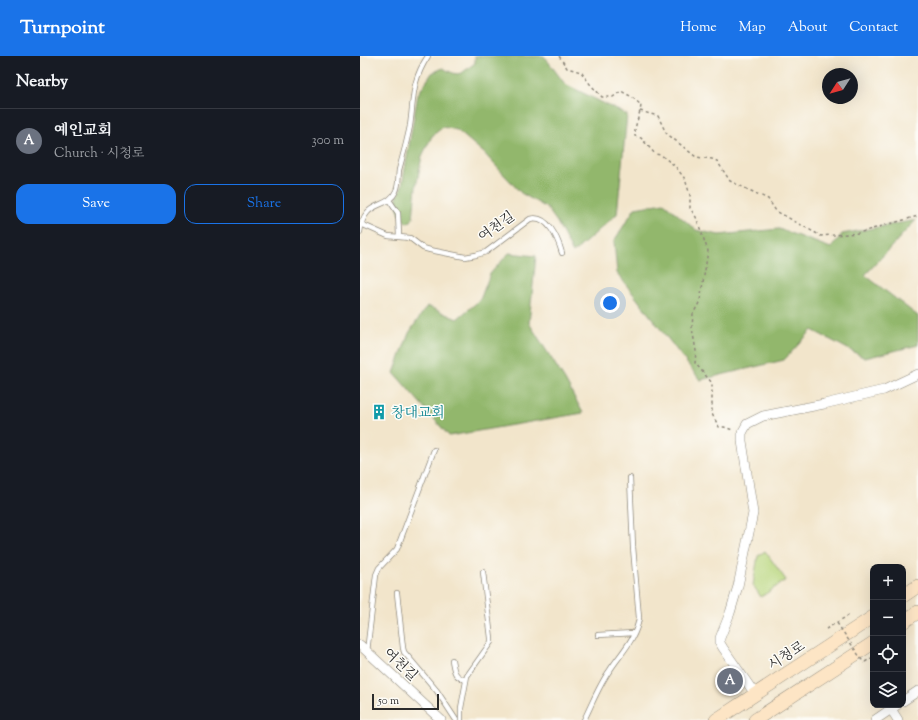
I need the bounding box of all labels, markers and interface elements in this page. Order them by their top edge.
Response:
text: Turnpoint [20,15,105,42]
text: Home [680,18,717,38]
text: Map [739,18,766,38]
text: About [788,18,827,38]
text: Contact [849,18,898,38]
north arrow [822,68,858,104]
text: Nearby [16,70,68,94]
text: 예인교회 [54,121,112,142]
text: A [24,132,34,150]
text: 300 m [312,132,344,150]
text: Church · 시청로 [54,145,144,163]
button: Save [16,184,176,224]
button: Share [184,184,344,224]
street label: 여천길 [475,208,519,248]
your location [600,293,620,313]
building icon: 창대교회 [370,403,388,421]
place label: 창대교회 [391,404,445,424]
map controls [870,564,906,708]
button: + [870,564,906,600]
button: − [870,600,906,636]
button: locate [870,636,906,672]
street label: 시청로 [765,637,810,676]
street label: 여천길 [378,644,421,687]
pin: A [717,666,743,696]
button: layers [870,672,906,708]
scale bar [372,692,439,711]
text: 50 m [378,693,399,709]

